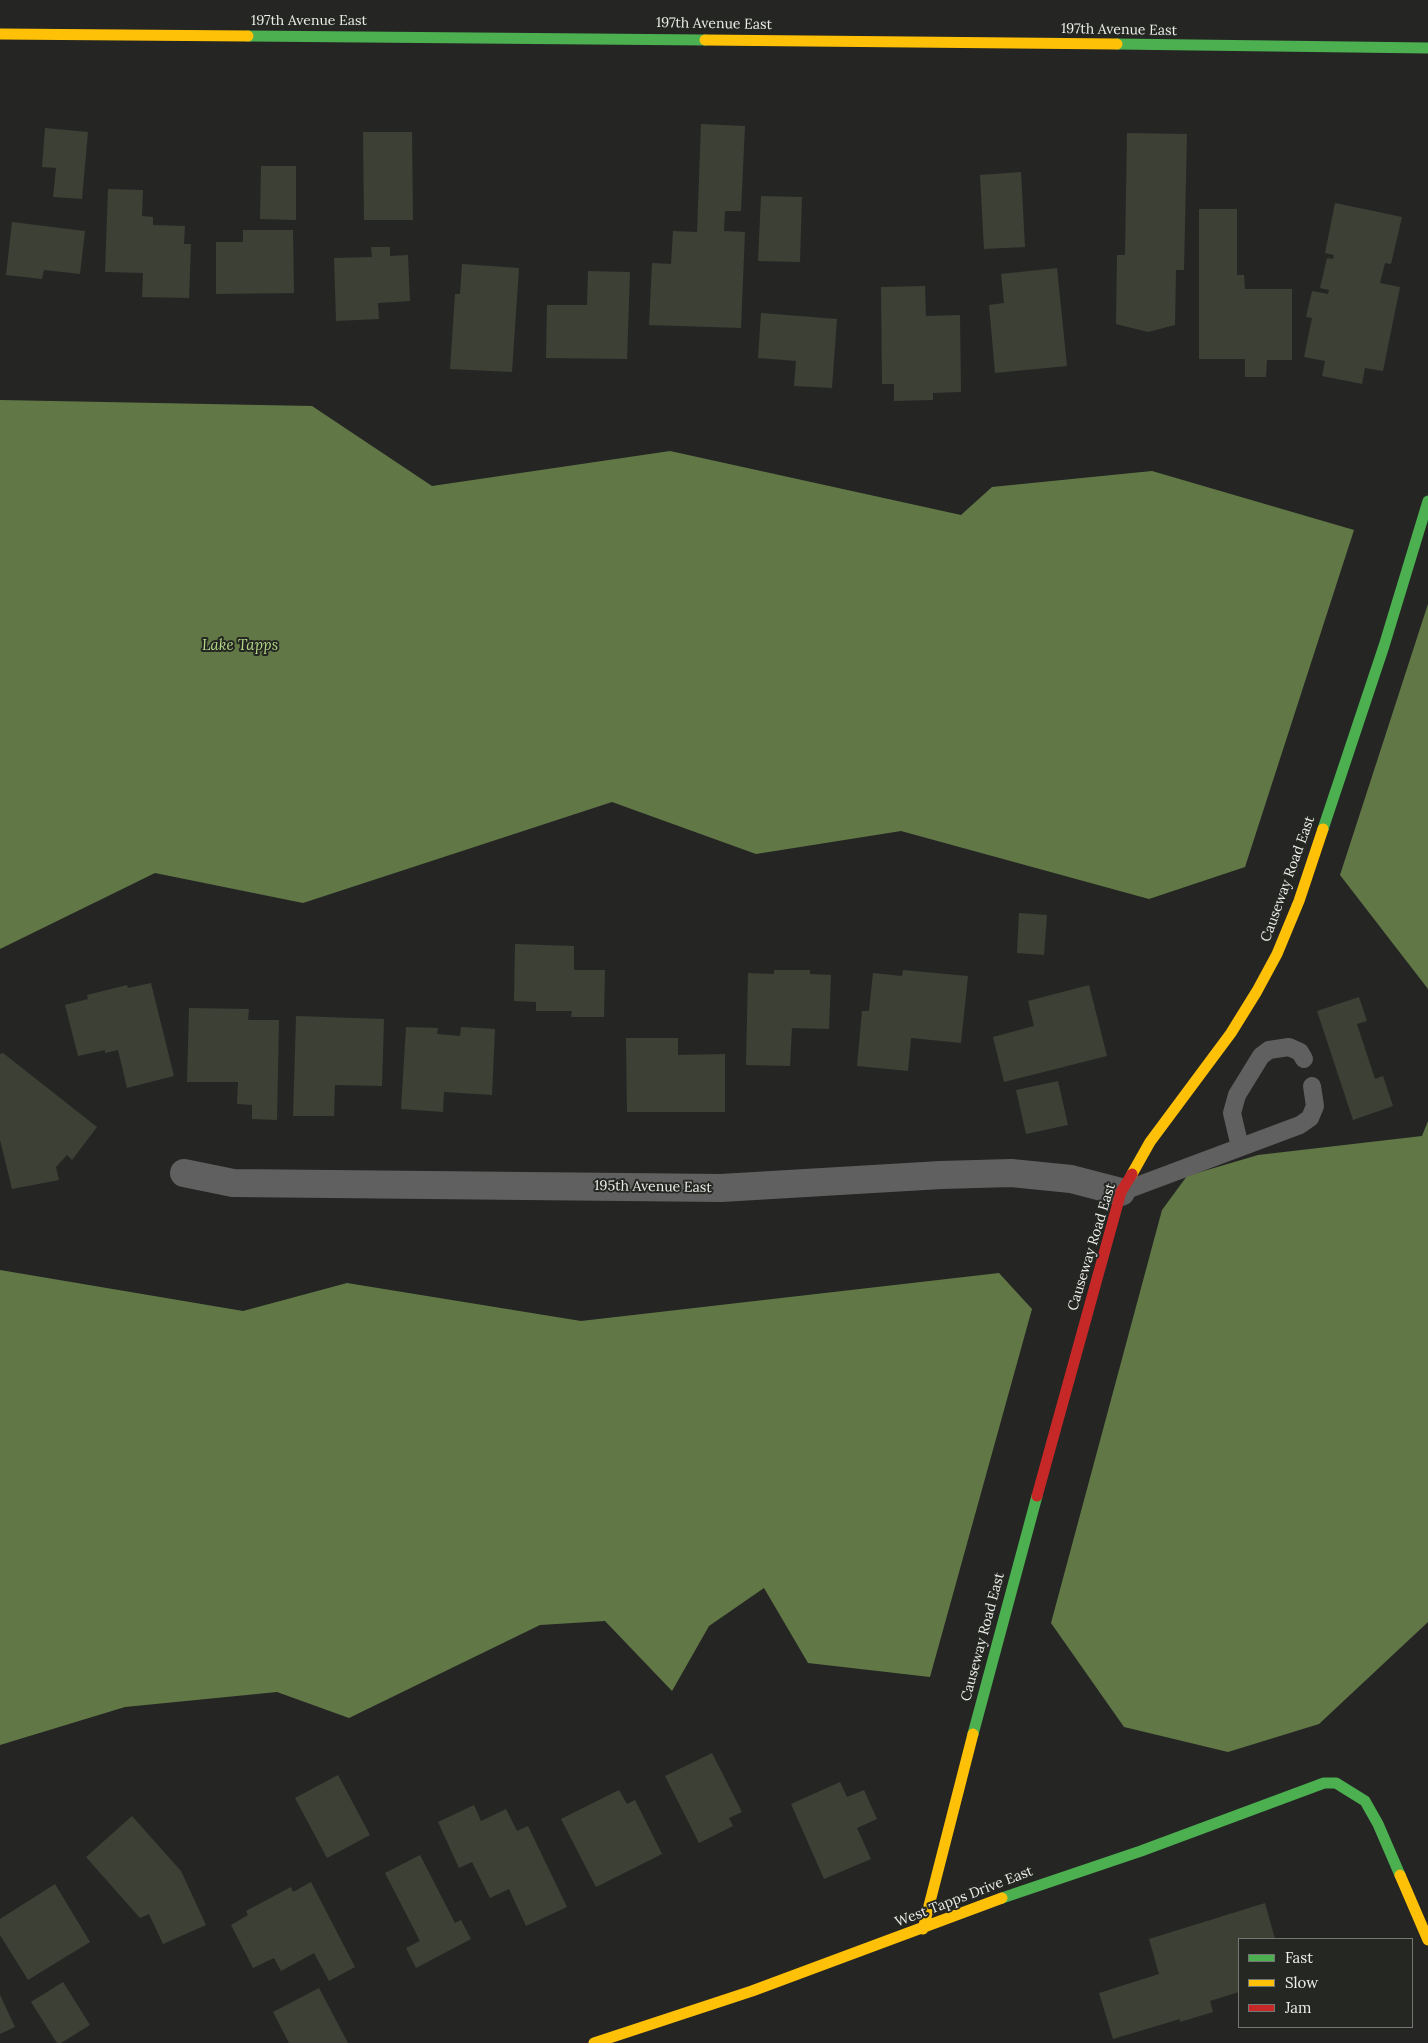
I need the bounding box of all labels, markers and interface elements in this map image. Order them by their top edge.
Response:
street label: 197th Avenue East [251,13,367,29]
street label: 197th Avenue East [656,15,772,33]
street label: 197th Avenue East [1061,21,1177,39]
water label: Lake Tapps [202,637,278,655]
street label: Causeway Road East [1257,814,1319,944]
street label: 195th Avenue East [594,1178,712,1196]
street label: Causeway Road East [1065,1181,1119,1313]
street label: Causeway Road East [958,1571,1008,1703]
street label: West Tapps Drive East [893,1863,1035,1931]
legend [1238,1938,1413,2028]
text: Fast [1285,1948,1313,1967]
text: Slow [1285,1973,1318,1992]
text: Jam [1285,1998,1312,2017]

